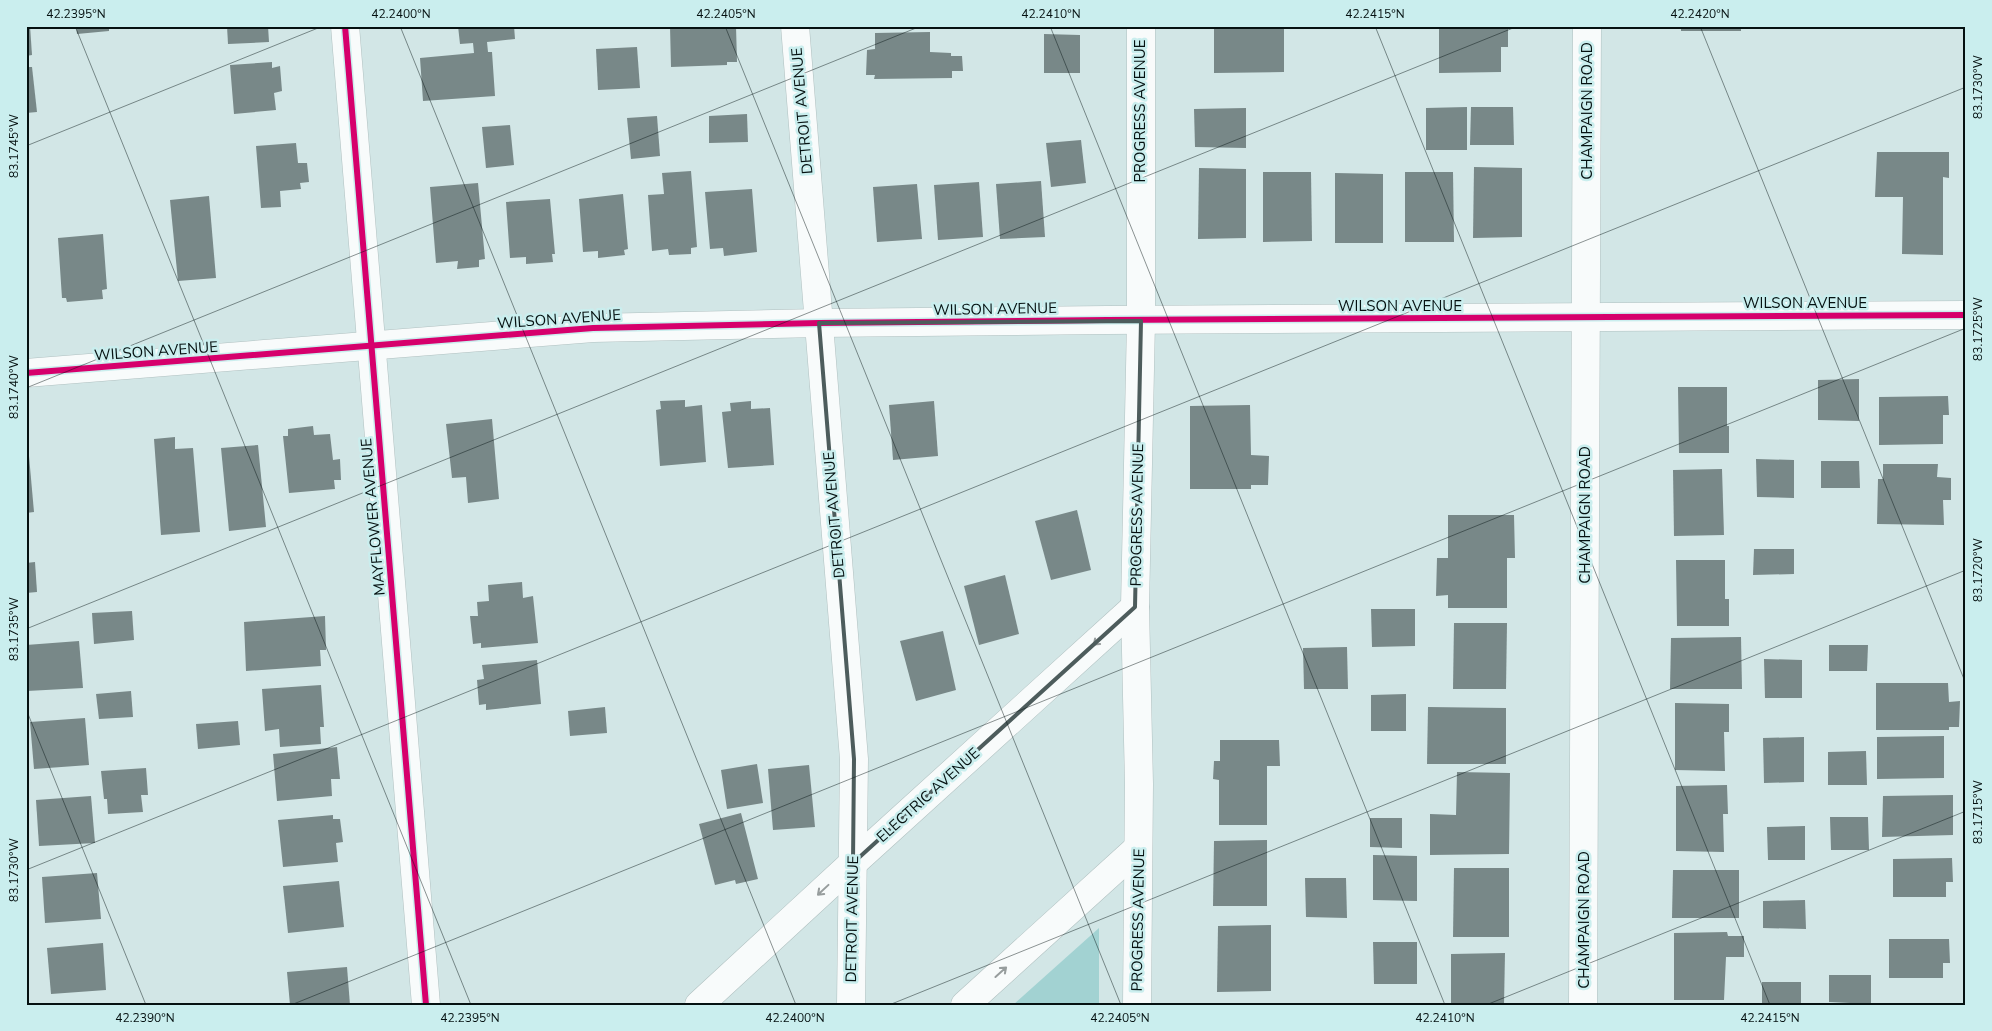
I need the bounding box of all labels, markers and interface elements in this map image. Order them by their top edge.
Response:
text: 42.2395°N [46,6,106,22]
text: 42.2400°N [371,6,431,22]
text: 42.2405°N [696,6,756,22]
text: 42.2410°N [1021,6,1081,22]
text: 42.2415°N [1345,6,1405,22]
text: 42.2420°N [1670,6,1730,22]
street label: PROGRESS AVENUE [1130,40,1150,182]
street label: CHAMPAIGN ROAD [1577,42,1597,180]
street label: DETROIT AVENUE [787,47,817,175]
text: 83.1730°W [1970,55,1986,119]
text: 83.1745°W [6,114,22,178]
street label: WILSON AVENUE [1743,293,1867,313]
street label: WILSON AVENUE [1338,296,1462,316]
text: 83.1725°W [1970,297,1986,361]
street label: WILSON AVENUE [933,298,1057,320]
street label: WILSON AVENUE [497,305,621,333]
street label: WILSON AVENUE [94,337,218,365]
text: 83.1740°W [6,355,22,419]
street label: MAYFLOWER AVENUE [356,437,390,597]
street label: PROGRESS AVENUE [1126,443,1148,587]
street label: CHAMPAIGN ROAD [1575,446,1595,584]
street label: DETROIT AVENUE [819,451,849,579]
text: 83.1720°W [1970,538,1986,602]
text: 83.1735°W [6,597,22,661]
one-way arrow [1093,634,1106,646]
street label: ELECTRIC AVENUE [872,743,984,847]
text: 83.1715°W [1970,780,1986,844]
text: 83.1730°W [6,838,22,902]
street label: PROGRESS AVENUE [1127,848,1149,992]
street label: CHAMPAIGN ROAD [1574,851,1594,989]
street label: DETROIT AVENUE [841,855,863,983]
one-way arrow [817,884,829,896]
one-way arrow [994,966,1007,978]
text: 42.2390°N [115,1010,175,1026]
text: 42.2395°N [440,1010,500,1026]
text: 42.2400°N [765,1010,825,1026]
text: 42.2405°N [1090,1010,1150,1026]
text: 42.2410°N [1415,1010,1475,1026]
text: 42.2415°N [1740,1010,1800,1026]

